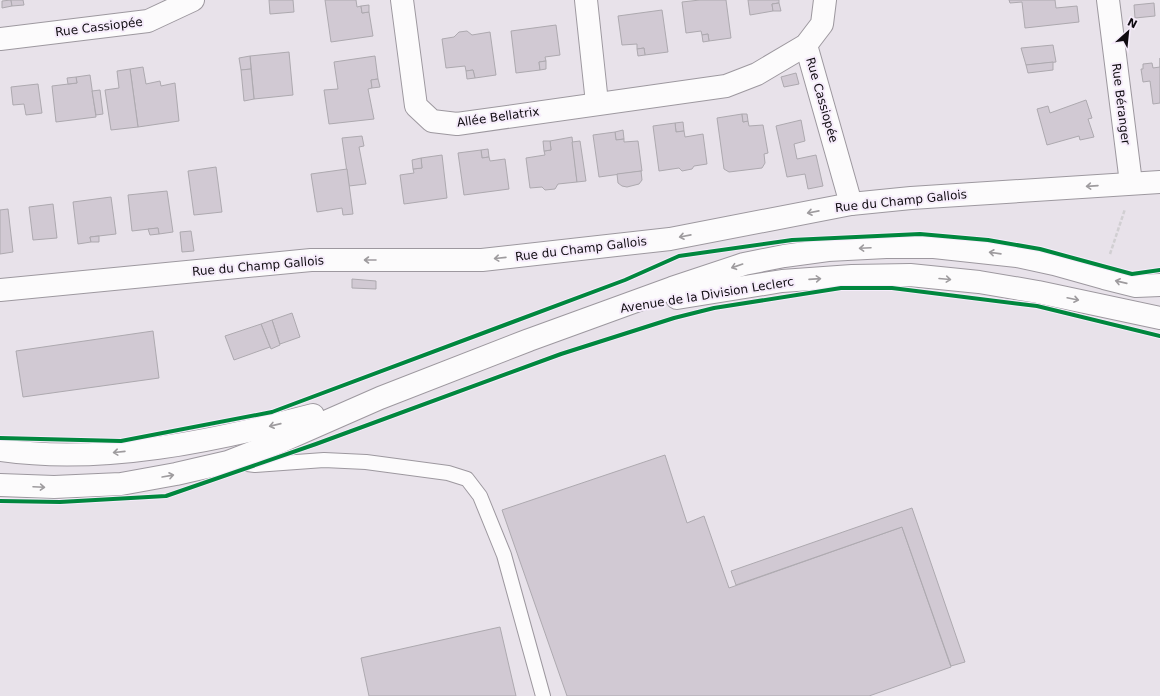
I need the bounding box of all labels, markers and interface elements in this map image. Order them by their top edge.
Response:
north arrow [1108,12,1148,52]
street label: Rue Cassiopée [55,15,143,39]
text: N [1125,16,1139,31]
street label: Rue Cassiopée [803,56,841,144]
street label: Rue Béranger [1109,62,1133,146]
street label: Allée Bellatrix [456,104,540,130]
one-way arrow [1086,182,1099,189]
street label: Rue du Champ Gallois [834,187,968,215]
one-way arrow [806,208,819,216]
one-way arrow [679,232,692,240]
street label: Rue du Champ Gallois [514,234,648,264]
one-way arrow [859,245,872,252]
one-way arrow [989,249,1002,257]
street label: Rue du Champ Gallois [191,253,325,279]
one-way arrow [494,255,507,262]
one-way arrow [364,256,377,264]
one-way arrow [730,263,743,270]
street label: Avenue de la Division Leclerc [619,274,795,316]
one-way arrow [808,275,821,282]
one-way arrow [938,275,951,282]
one-way arrow [1115,278,1128,286]
one-way arrow [1066,296,1079,304]
one-way arrow [269,422,282,430]
one-way arrow [113,448,126,456]
one-way arrow [161,471,174,479]
one-way arrow [32,483,45,490]

